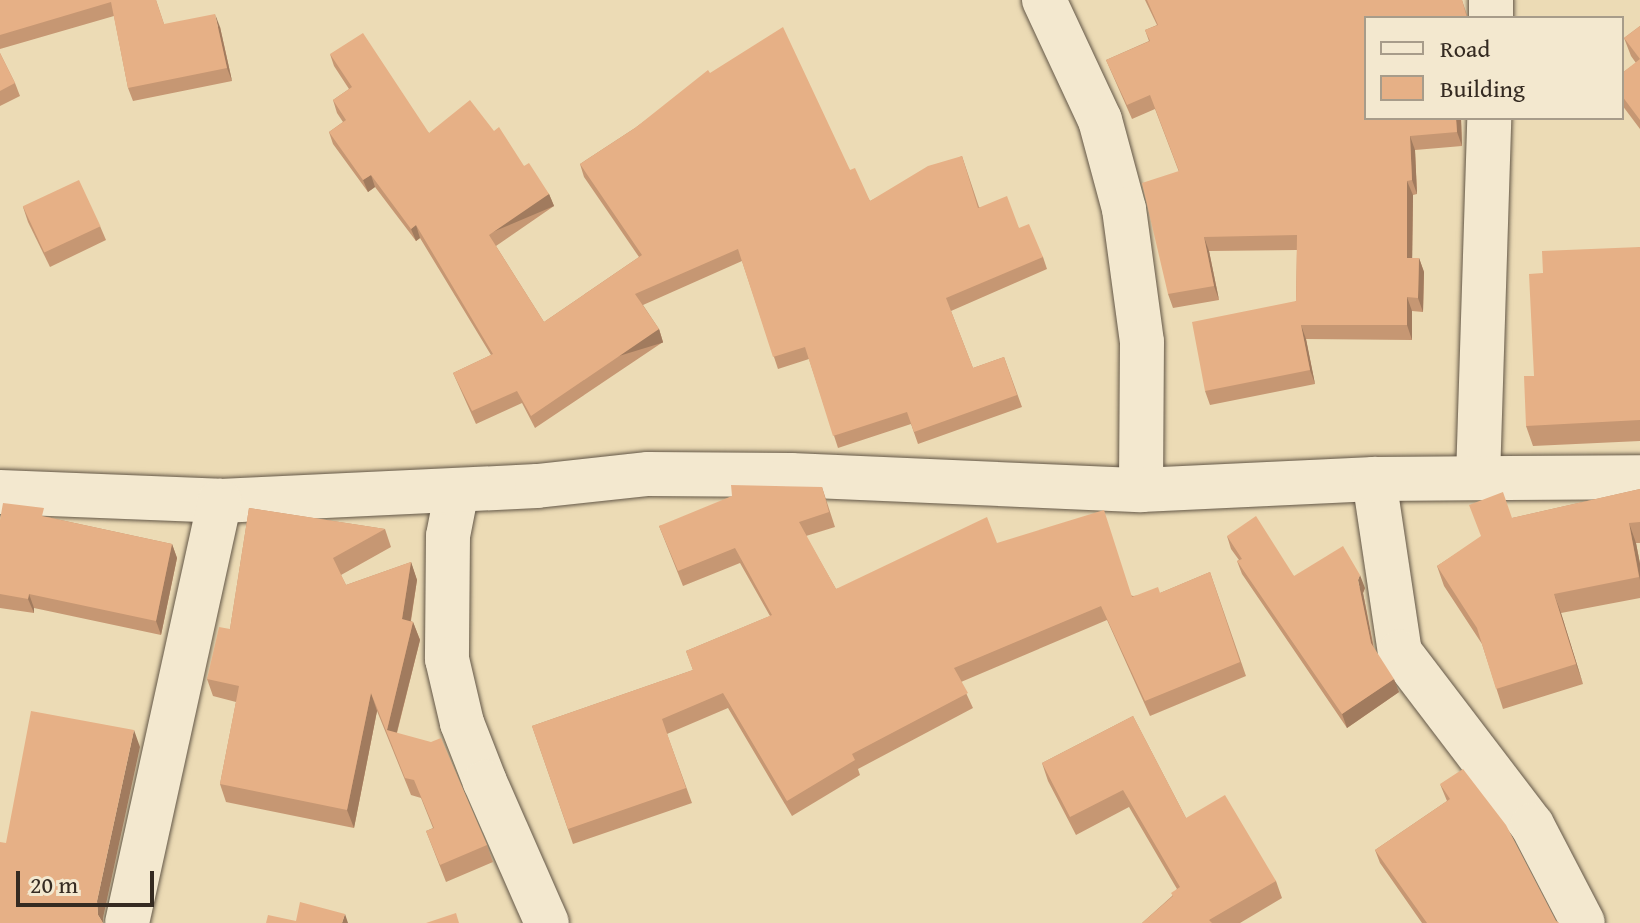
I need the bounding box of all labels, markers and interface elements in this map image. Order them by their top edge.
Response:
legend [1364,16,1624,120]
text: Road [1440,31,1490,66]
text: Building [1440,71,1525,106]
scale bar [20,855,158,905]
text: 20 m [30,867,78,902]

